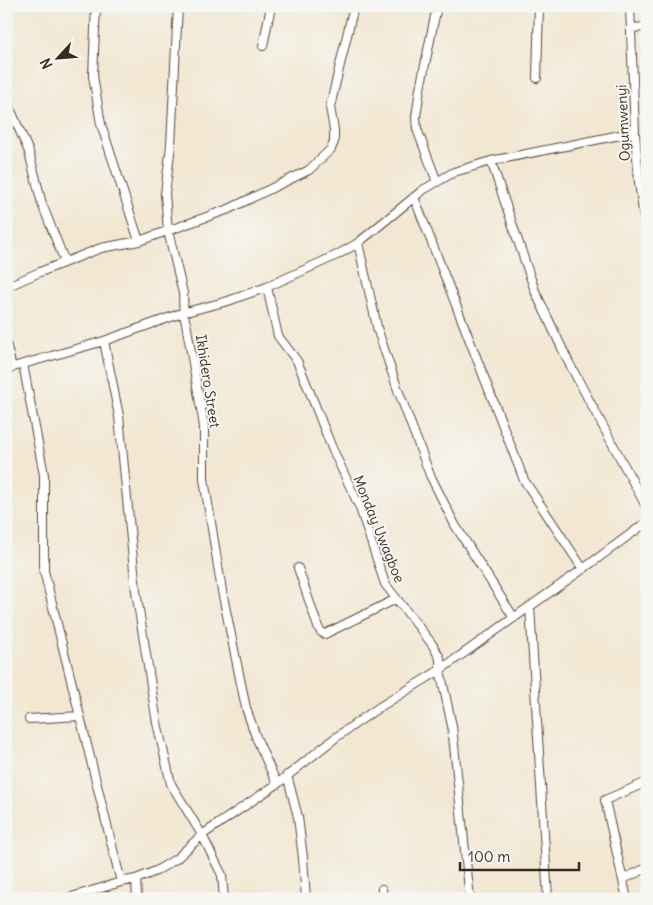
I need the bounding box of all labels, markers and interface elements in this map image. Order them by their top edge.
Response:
north arrow [32,32,82,82]
text: N [36,55,57,72]
street label: Ogumwenyi [612,84,634,162]
street label: Ikhidero Street [192,333,224,429]
street label: Monday Uwagboe [349,473,409,585]
scale bar [460,840,579,872]
text: 100 m [468,847,510,866]

